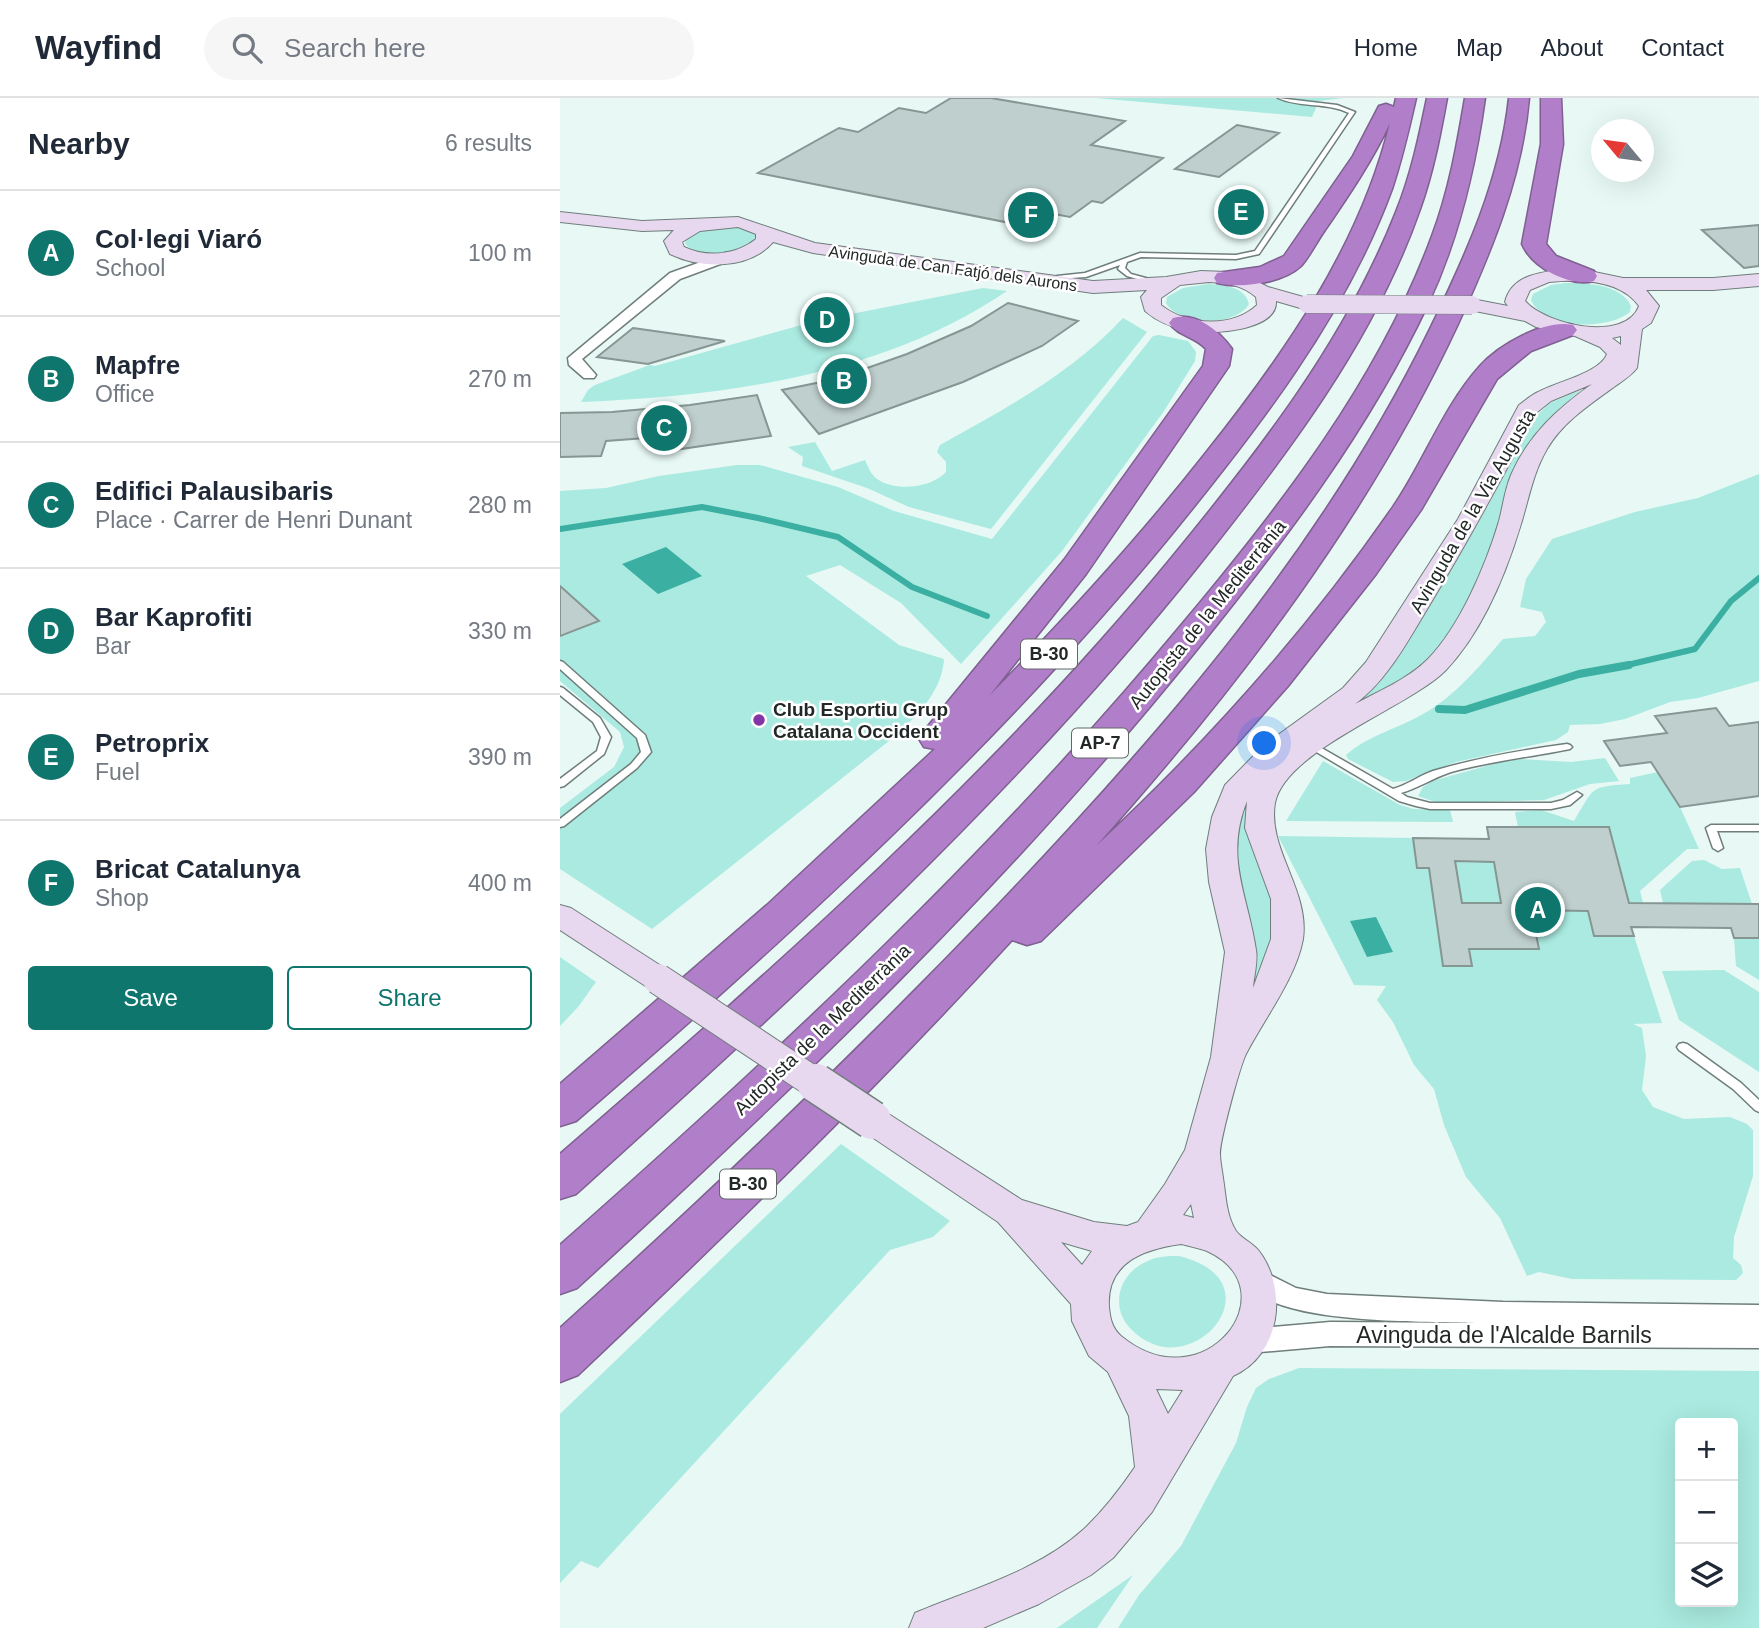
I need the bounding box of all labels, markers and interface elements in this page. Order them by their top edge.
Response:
search box [204,17,694,80]
text: Wayfind [35,29,162,66]
icon: search [228,29,266,67]
text: Search here [284,33,426,63]
text: Home [1354,34,1418,61]
text: Map [1456,34,1503,61]
text: About [1541,34,1603,61]
text: Contact [1641,34,1724,61]
north arrow [1591,119,1654,182]
text: Nearby [28,127,130,160]
text: 6 results [445,130,532,156]
pin: E [1218,186,1264,238]
pin: F [1008,189,1054,241]
text: Col·legi Viaró [95,224,262,254]
text: A [43,240,59,266]
text: 100 m [468,240,532,266]
street label: Avinguda de Can Fatjó dels Aurons [828,243,1078,294]
text: School [95,255,165,281]
pin: D [804,294,850,346]
text: Mapfre [95,350,180,380]
pin: B [821,355,867,407]
text: B [43,366,59,392]
text: 270 m [468,366,532,392]
text: Office [95,381,155,407]
pin: C [641,402,687,454]
street label: Avinguda de la Via Augusta [1405,405,1540,617]
text: Edifici Palausibaris [95,476,333,506]
text: C [43,492,59,518]
text: 280 m [468,492,532,518]
text: Place · Carrer de Henri Dunant [95,507,412,533]
street label: Autopista de la Mediterrània [1125,515,1290,713]
text: Bar Kaprofiti [95,602,252,632]
text: D [43,618,59,644]
text: 330 m [468,618,532,644]
text: Bar [95,633,131,659]
road number: B-30 [1021,640,1077,668]
place label: Club Esportiu Grup Catalana Occident [773,699,948,742]
marker: Club Esportiu Grup Catalana Occident [751,712,767,728]
your location [1247,726,1281,760]
text: Petroprix [95,728,209,758]
road number: AP-7 [1072,728,1128,758]
text: E [43,744,59,770]
text: 390 m [468,744,532,770]
text: Fuel [95,759,140,785]
text: Bricat Catalunya [95,854,300,884]
text: F [44,870,58,896]
text: 400 m [468,870,532,896]
pin: A [1515,884,1561,936]
text: Shop [95,885,149,911]
street label: Autopista de la Mediterrània [730,939,915,1119]
button: Save [28,966,273,1030]
button: Share [287,966,532,1030]
road number: B-30 [720,1170,776,1198]
street label: Avinguda de l'Alcalde Barnils [1356,1322,1652,1348]
map controls [1675,1418,1738,1607]
button: + [1675,1418,1738,1481]
button: − [1675,1481,1738,1544]
button: layers [1675,1544,1738,1607]

